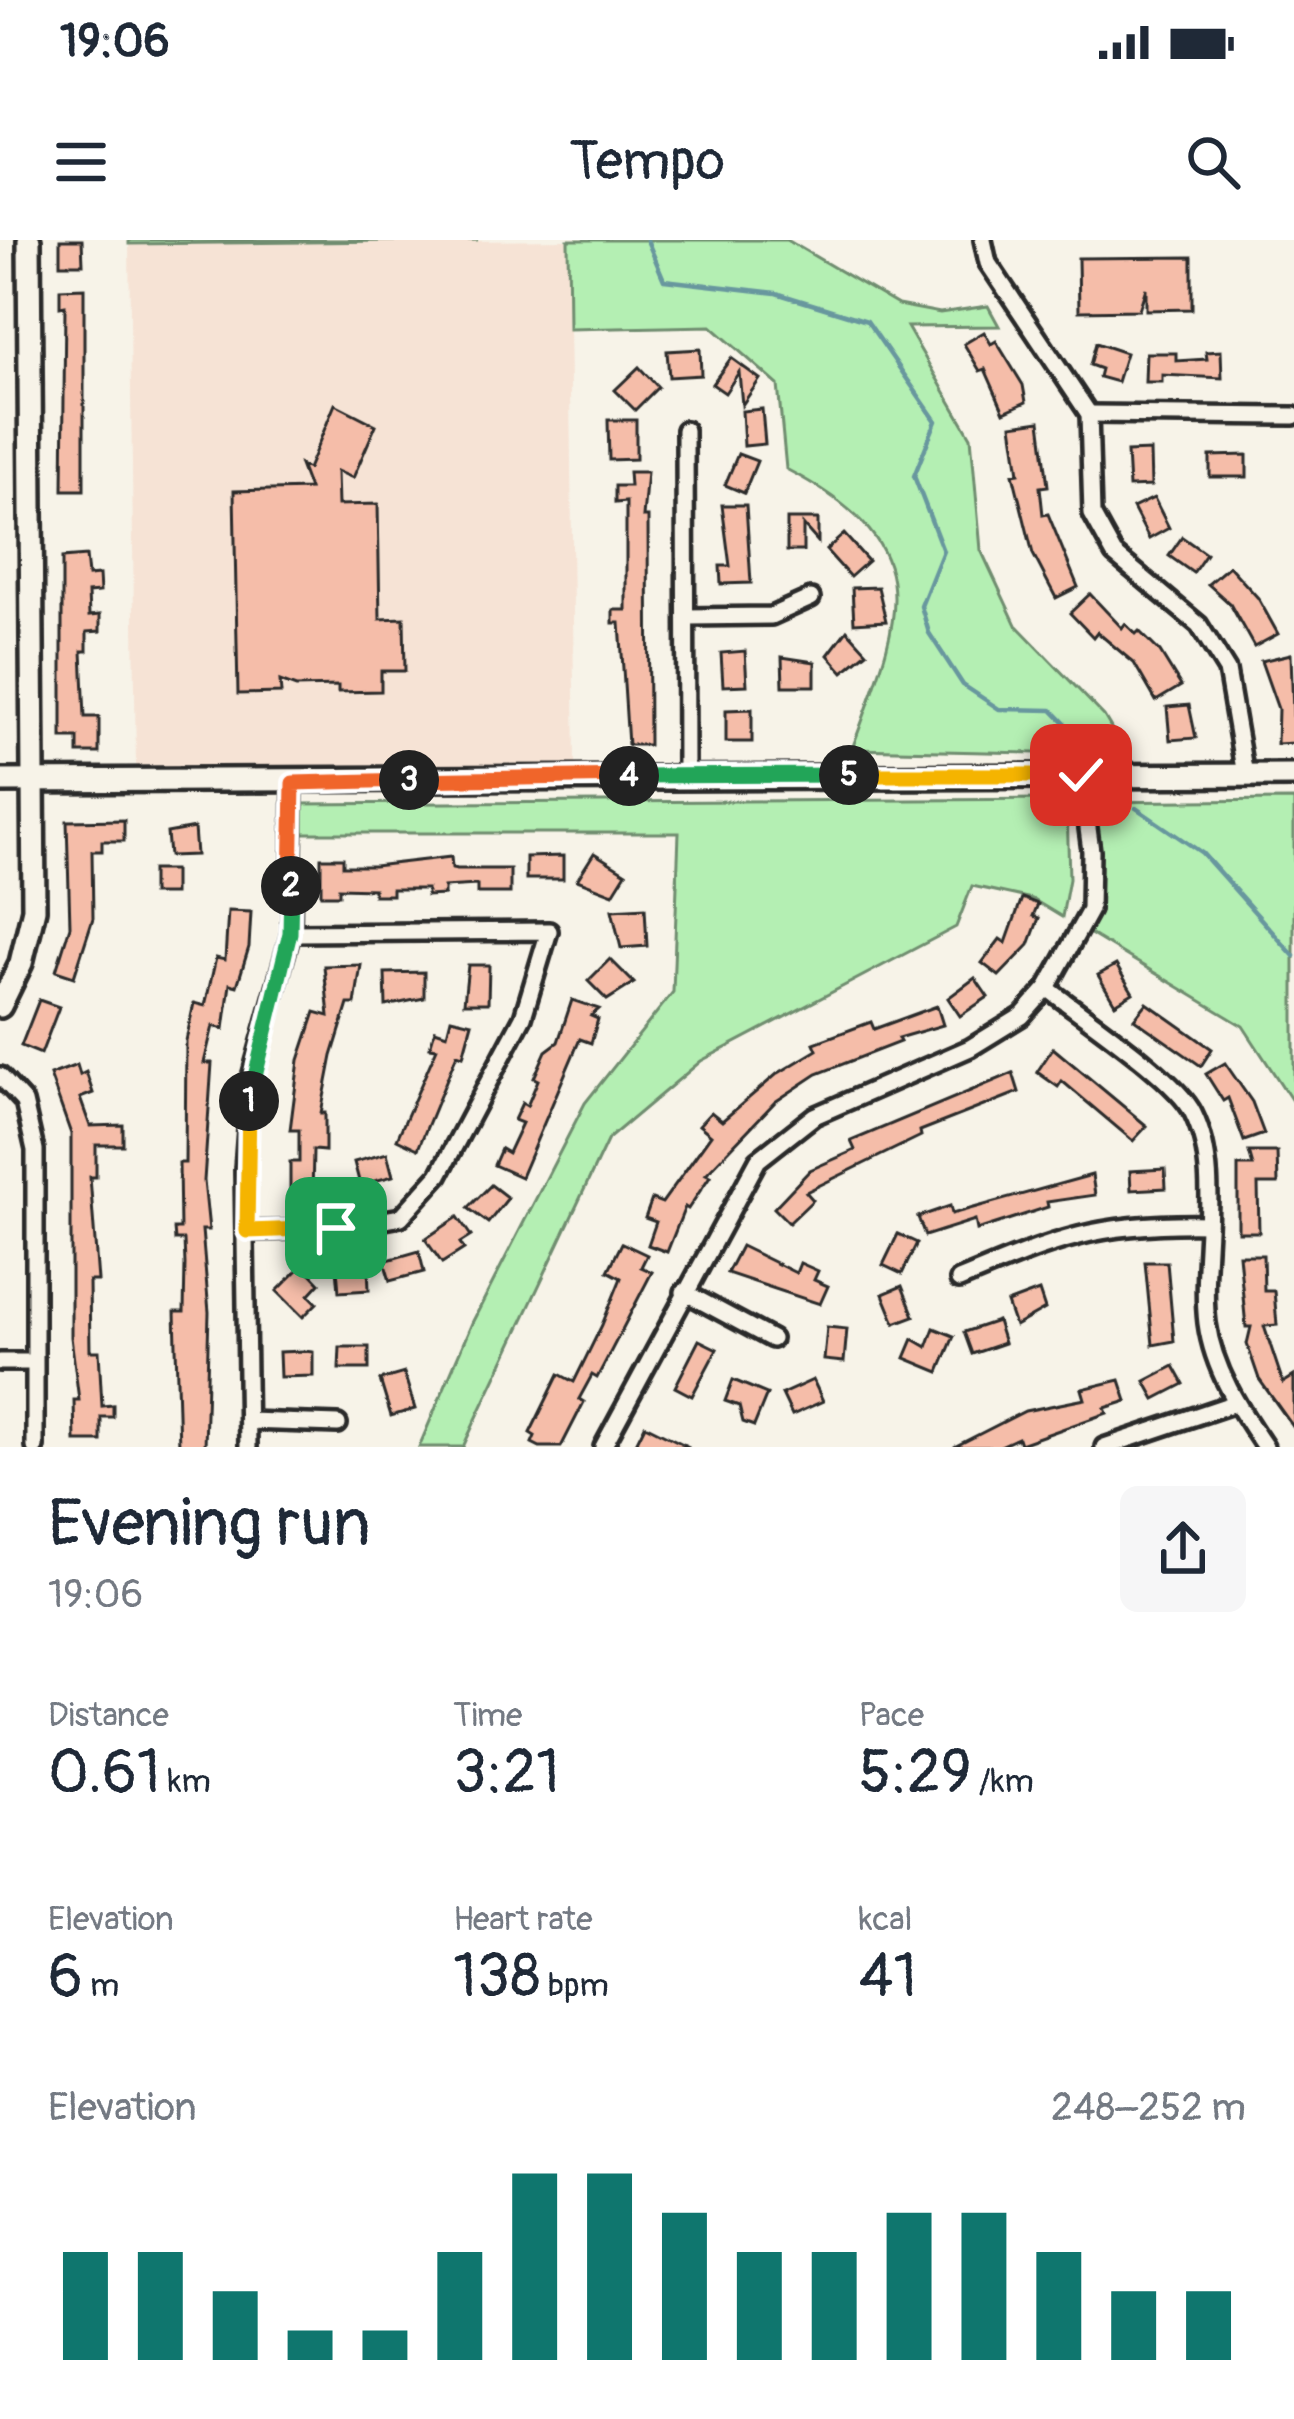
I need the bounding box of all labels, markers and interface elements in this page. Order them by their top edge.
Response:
text: 19:06 [60,14,170,70]
text: Tempo [569,128,725,196]
icon: menu [48,129,114,195]
icon: search [1180,129,1246,195]
pin [1030,724,1132,826]
icon: check [1048,742,1114,808]
pin: 5 [819,745,879,805]
pin: 4 [599,746,659,806]
pin: 3 [379,750,439,810]
text: 5 [840,754,858,795]
text: 4 [619,755,639,796]
text: 3 [400,759,418,800]
pin: 2 [261,856,321,916]
text: 2 [282,865,300,906]
pin: 1 [219,1071,279,1131]
text: 1 [243,1080,255,1121]
pin [285,1177,387,1279]
icon: arrive [303,1195,369,1261]
text: Evening run [48,1483,371,1566]
button: share [1120,1486,1246,1612]
text: 19:06 [48,1570,143,1619]
text: Distance [48,1695,169,1736]
text: Time [453,1695,522,1736]
text: Pace [859,1695,924,1736]
text: 0.61 [48,1736,161,1811]
text: 3:21 [453,1736,560,1811]
text: 5:29 [859,1736,972,1811]
text: km [161,1761,211,1802]
text: /km [972,1761,1034,1802]
text: Elevation [48,1899,174,1940]
text: Heart rate [453,1899,592,1940]
text: kcal [859,1899,912,1940]
text: 6 [48,1940,83,2015]
text: 138 [453,1940,541,2015]
text: 41 [859,1940,917,2015]
text: m [83,1965,119,2006]
text: bpm [541,1965,609,2006]
text: Elevation [48,2083,197,2132]
text: 248–252 m [1051,2083,1246,2132]

